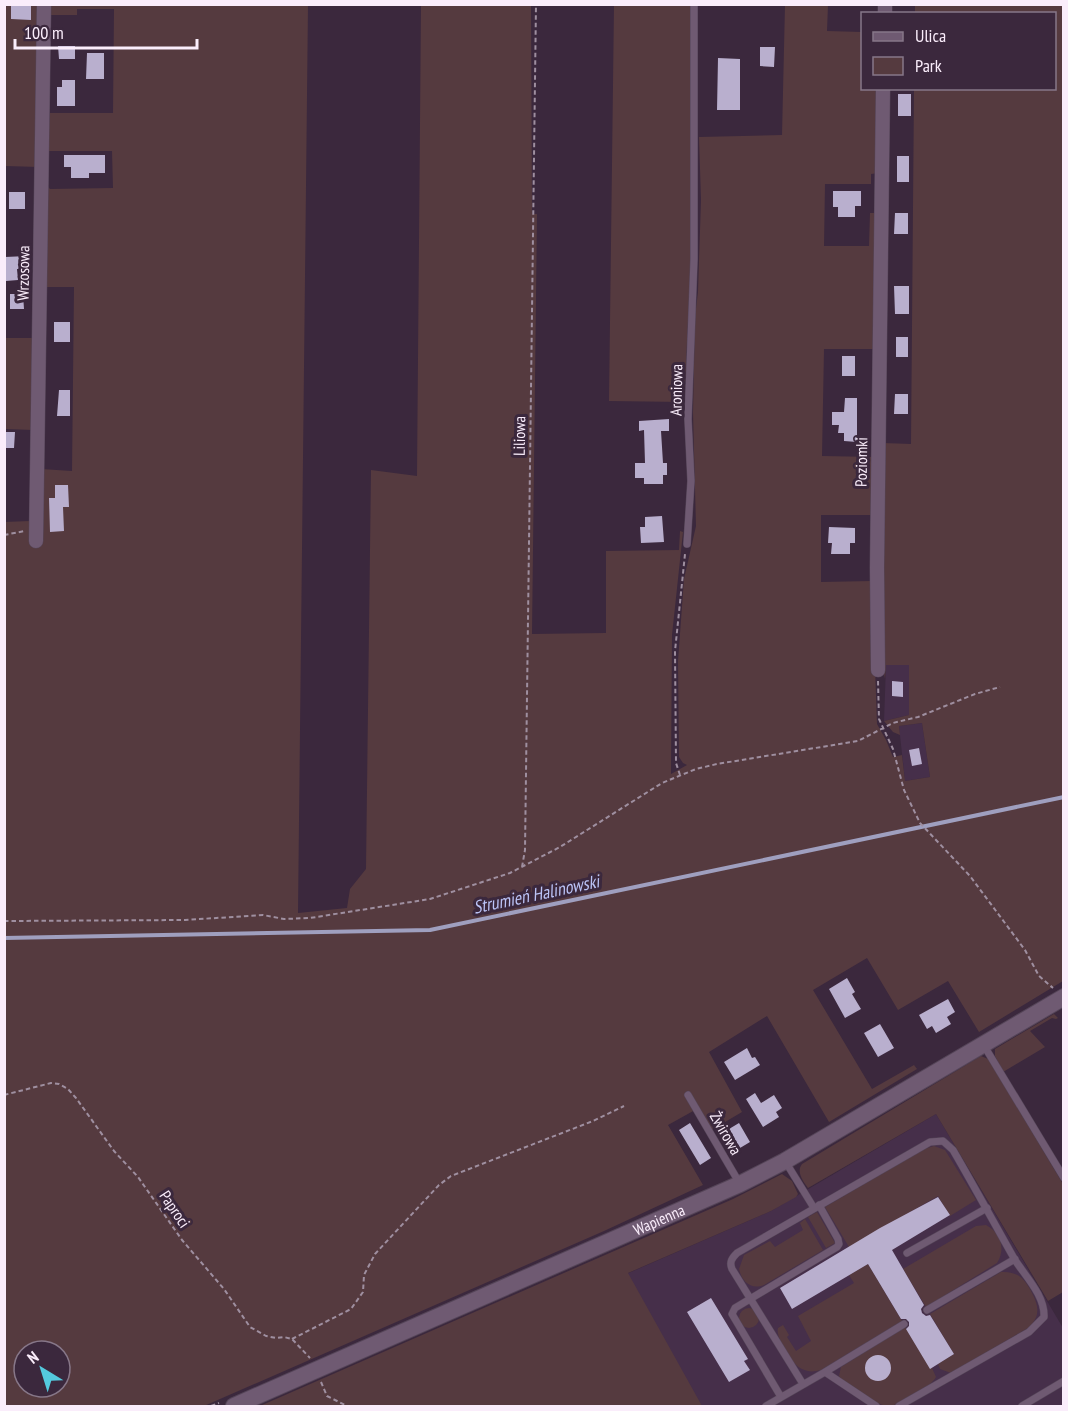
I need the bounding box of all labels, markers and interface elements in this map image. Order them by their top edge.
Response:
scale bar [15,12,196,50]
legend [861,12,1056,90]
text: 100 m [24,21,64,44]
text: Ulica [915,24,946,47]
text: Park [915,54,942,77]
street label: Wrzosowa [13,245,33,301]
street label: Aroniowa [666,364,686,416]
street label: Liliowa [509,416,529,456]
street label: Poziomki [851,437,871,487]
water label: Strumień Halinowski [471,869,603,919]
street label: Żwirowa [706,1108,746,1158]
street label: Paproci [155,1187,195,1231]
street label: Wapienna [630,1200,688,1240]
north arrow [12,1339,72,1399]
text: N [23,1347,42,1368]

